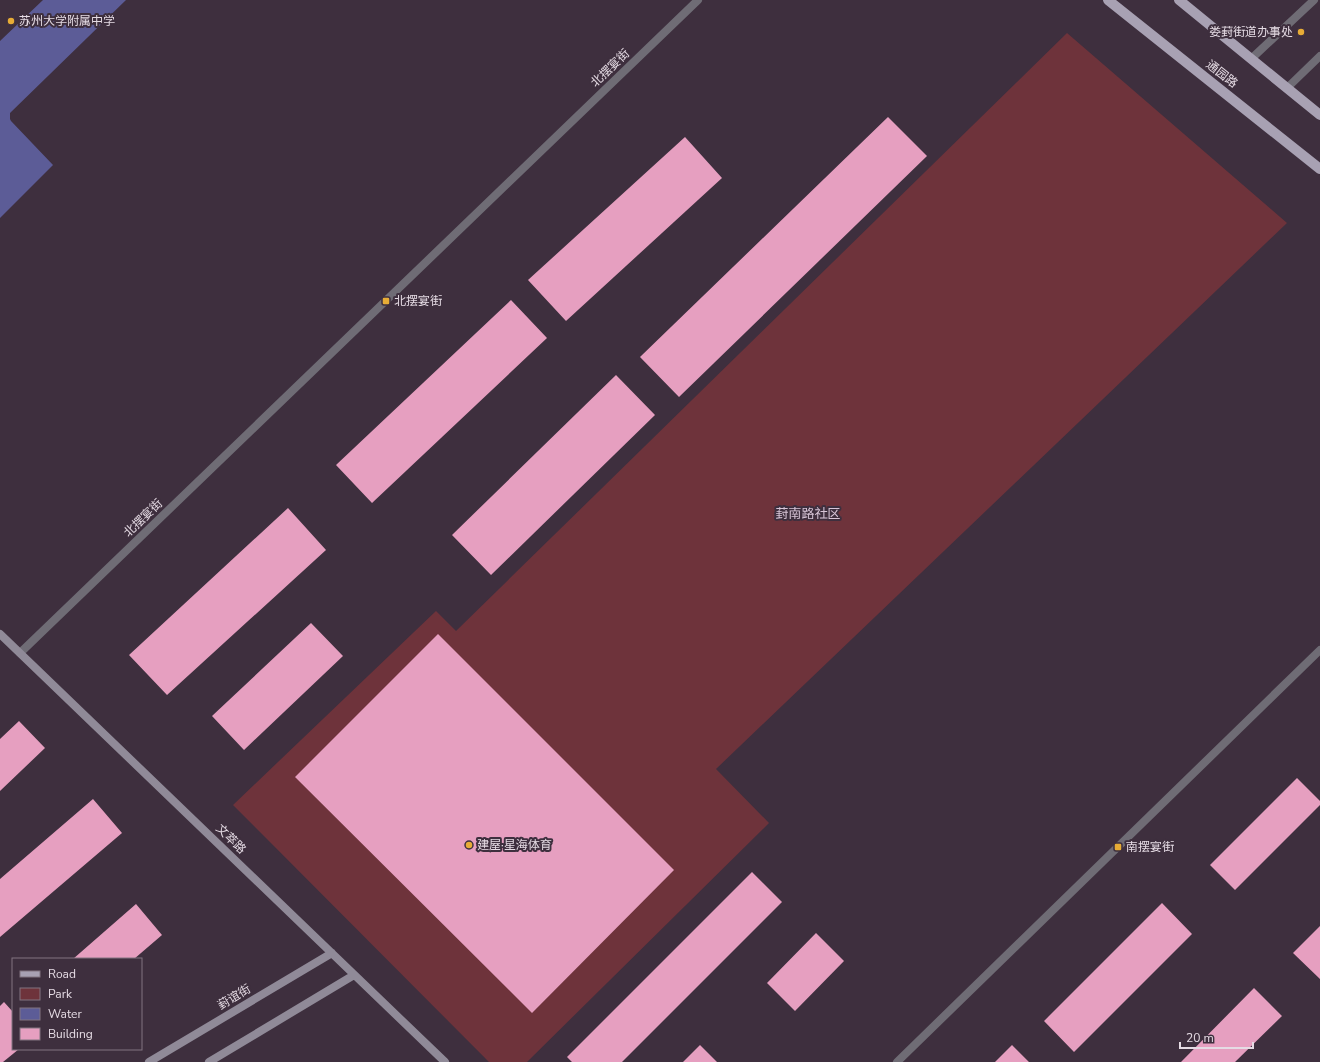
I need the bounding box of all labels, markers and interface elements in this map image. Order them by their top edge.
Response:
place label: 苏州大学附属中学 [19,13,115,29]
marker: 苏州大学附属中学 [6,16,16,26]
place label: 娄葑街道办事处 [1209,24,1293,40]
marker: 娄葑街道办事处 [1296,27,1306,37]
street label: 北摆宴街 [587,46,633,90]
street label: 通园路 [1203,57,1241,91]
place label: 北摆宴街 [394,293,442,309]
marker: 北摆宴街 [381,296,391,306]
street label: 北摆宴街 [120,496,166,540]
district label: 葑南路社区 [775,505,841,523]
street label: 文萃路 [212,821,250,857]
place label: 建屋·星海体育 [477,837,552,853]
place label: 南摆宴街 [1126,839,1174,855]
marker: 建屋·星海体育 [464,840,474,850]
marker: 南摆宴街 [1113,842,1123,852]
legend [12,958,142,1050]
text: Road [48,966,76,982]
street label: 葑谊街 [214,981,254,1013]
text: Park [48,986,73,1002]
text: Water [48,1006,82,1022]
scale bar [1180,1024,1253,1050]
text: Building [48,1026,93,1042]
text: 20 m [1186,1030,1214,1046]

